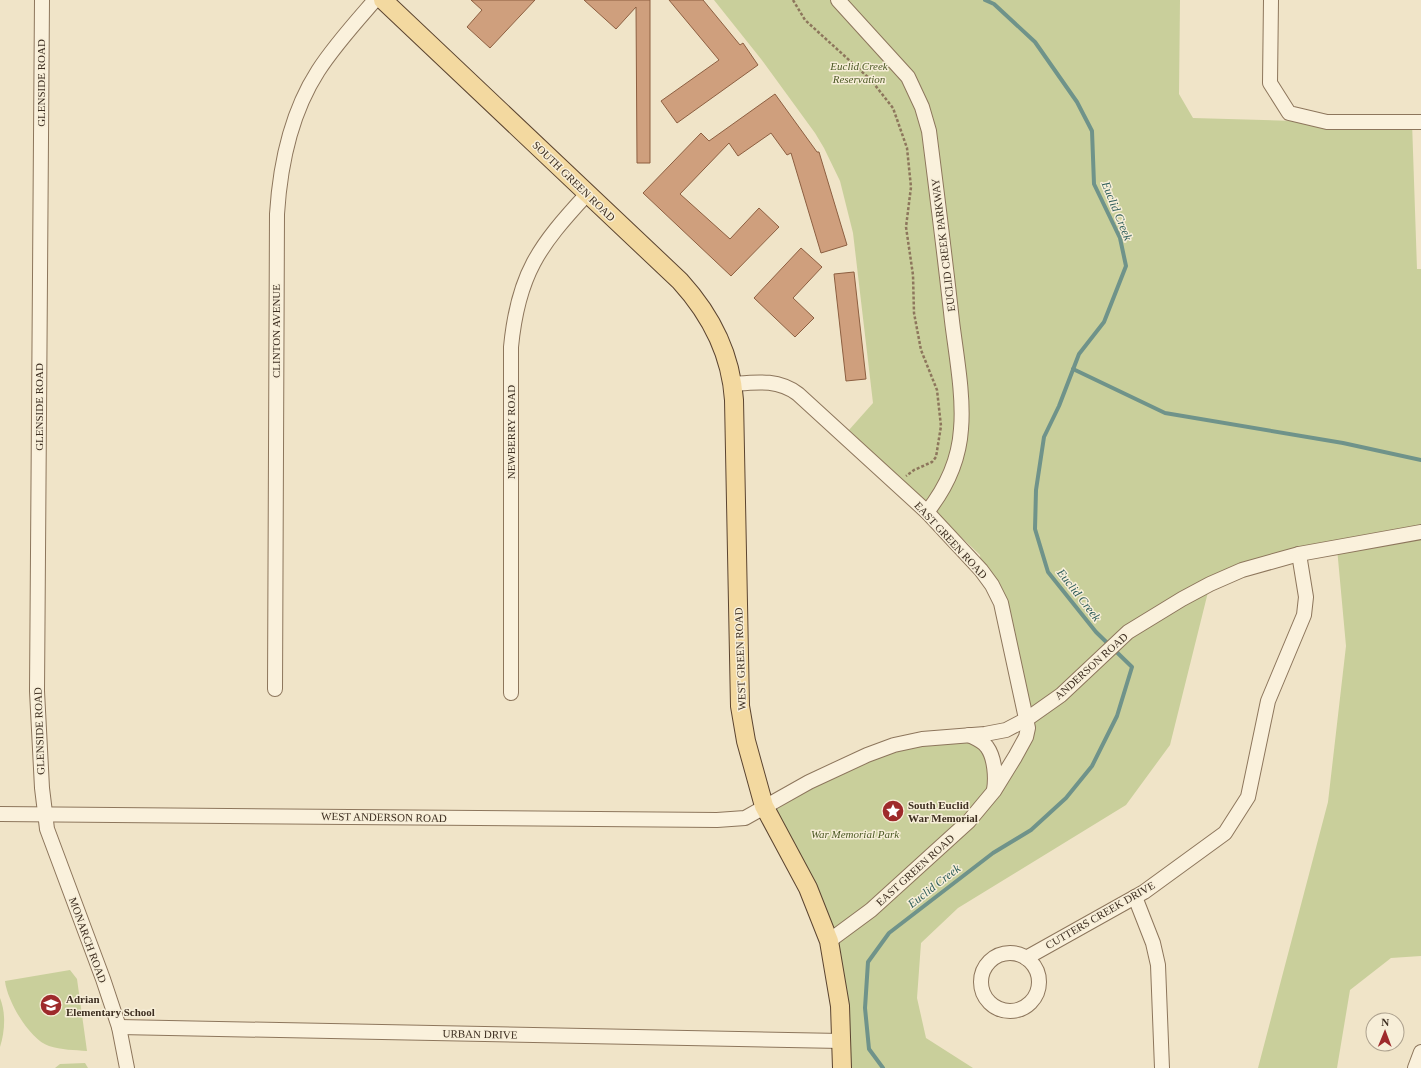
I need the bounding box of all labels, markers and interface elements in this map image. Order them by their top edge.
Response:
street label: GLENSIDE ROAD [35,39,47,127]
park label: Euclid Creek Reservation [829,60,889,85]
street label: SOUTH GREEN ROAD [530,138,618,224]
street label: EUCLID CREEK PARKWAY [929,178,957,312]
water label: Euclid Creek [1098,178,1135,243]
street label: CLINTON AVENUE [270,284,282,378]
street label: GLENSIDE ROAD [33,363,45,451]
street label: NEWBERRY ROAD [505,385,517,479]
street label: EAST GREEN ROAD [912,499,990,581]
water label: Euclid Creek [1054,565,1104,624]
street label: WEST GREEN ROAD [732,607,748,711]
street label: ANDERSON ROAD [1052,630,1130,702]
street label: GLENSIDE ROAD [31,687,47,775]
place icon: South Euclid War Memorial [880,798,906,824]
place label: South Euclid War Memorial [908,799,978,824]
street label: WEST ANDERSON ROAD [321,810,447,824]
park label: War Memorial Park [811,828,900,840]
street label: EAST GREEN ROAD [874,832,956,908]
water label: Euclid Creek [904,861,963,911]
street label: CUTTERS CREEK DRIVE [1043,879,1157,951]
street label: MONARCH ROAD [67,896,109,984]
school or university icon: Adrian Elementary School [38,992,64,1018]
place label: Adrian Elementary School [66,993,155,1018]
north arrow [1365,1012,1405,1052]
text: N [1381,1016,1389,1028]
street label: URBAN DRIVE [442,1027,518,1041]

